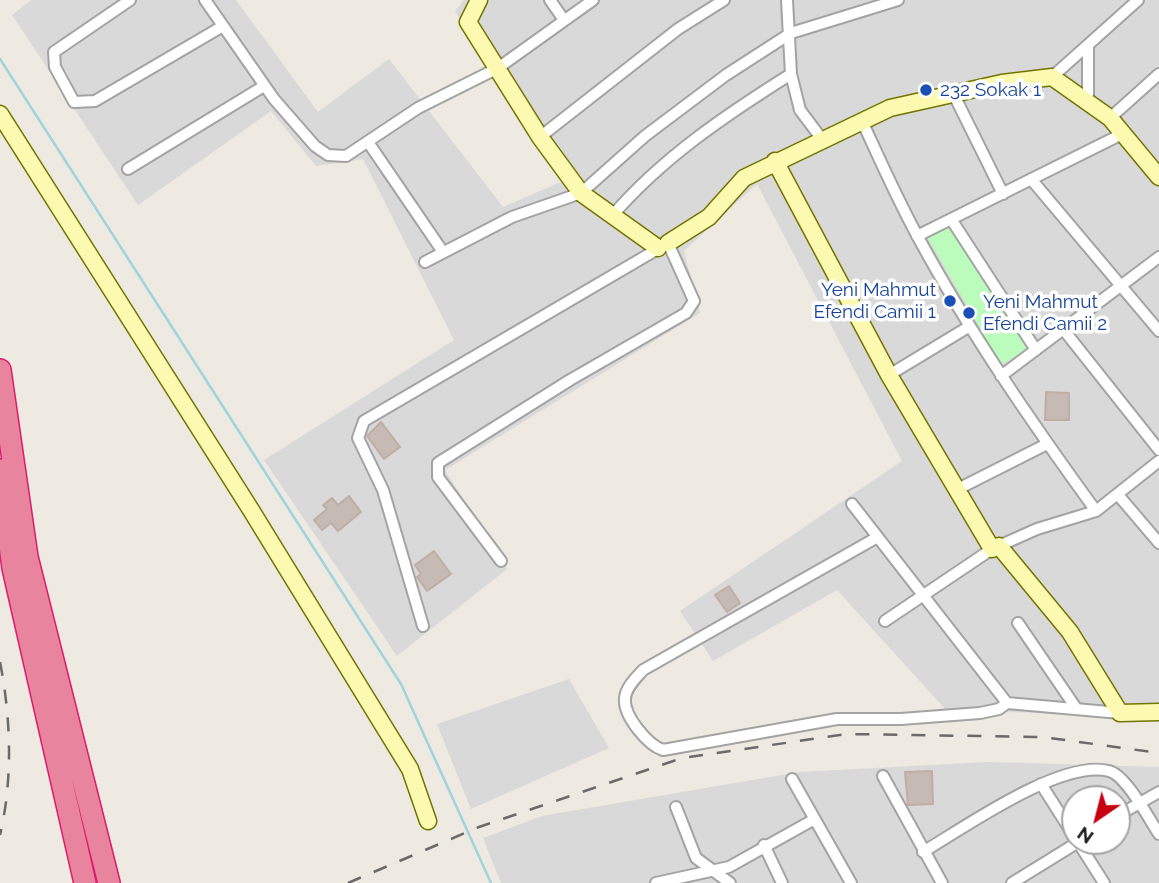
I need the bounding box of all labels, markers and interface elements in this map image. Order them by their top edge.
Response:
place label: 232 Sokak 1 [940,79,1041,101]
marker: 232 Sokak 1 [918,82,934,98]
place label: Yeni Mahmut Efendi Camii 1 [814,279,936,323]
place label: Yeni Mahmut Efendi Camii 2 [983,291,1107,335]
marker: Yeni Mahmut Efendi Camii 1 [942,293,958,309]
marker: Yeni Mahmut Efendi Camii 2 [961,305,977,321]
north arrow [1061,785,1131,855]
text: N [1073,822,1097,849]

